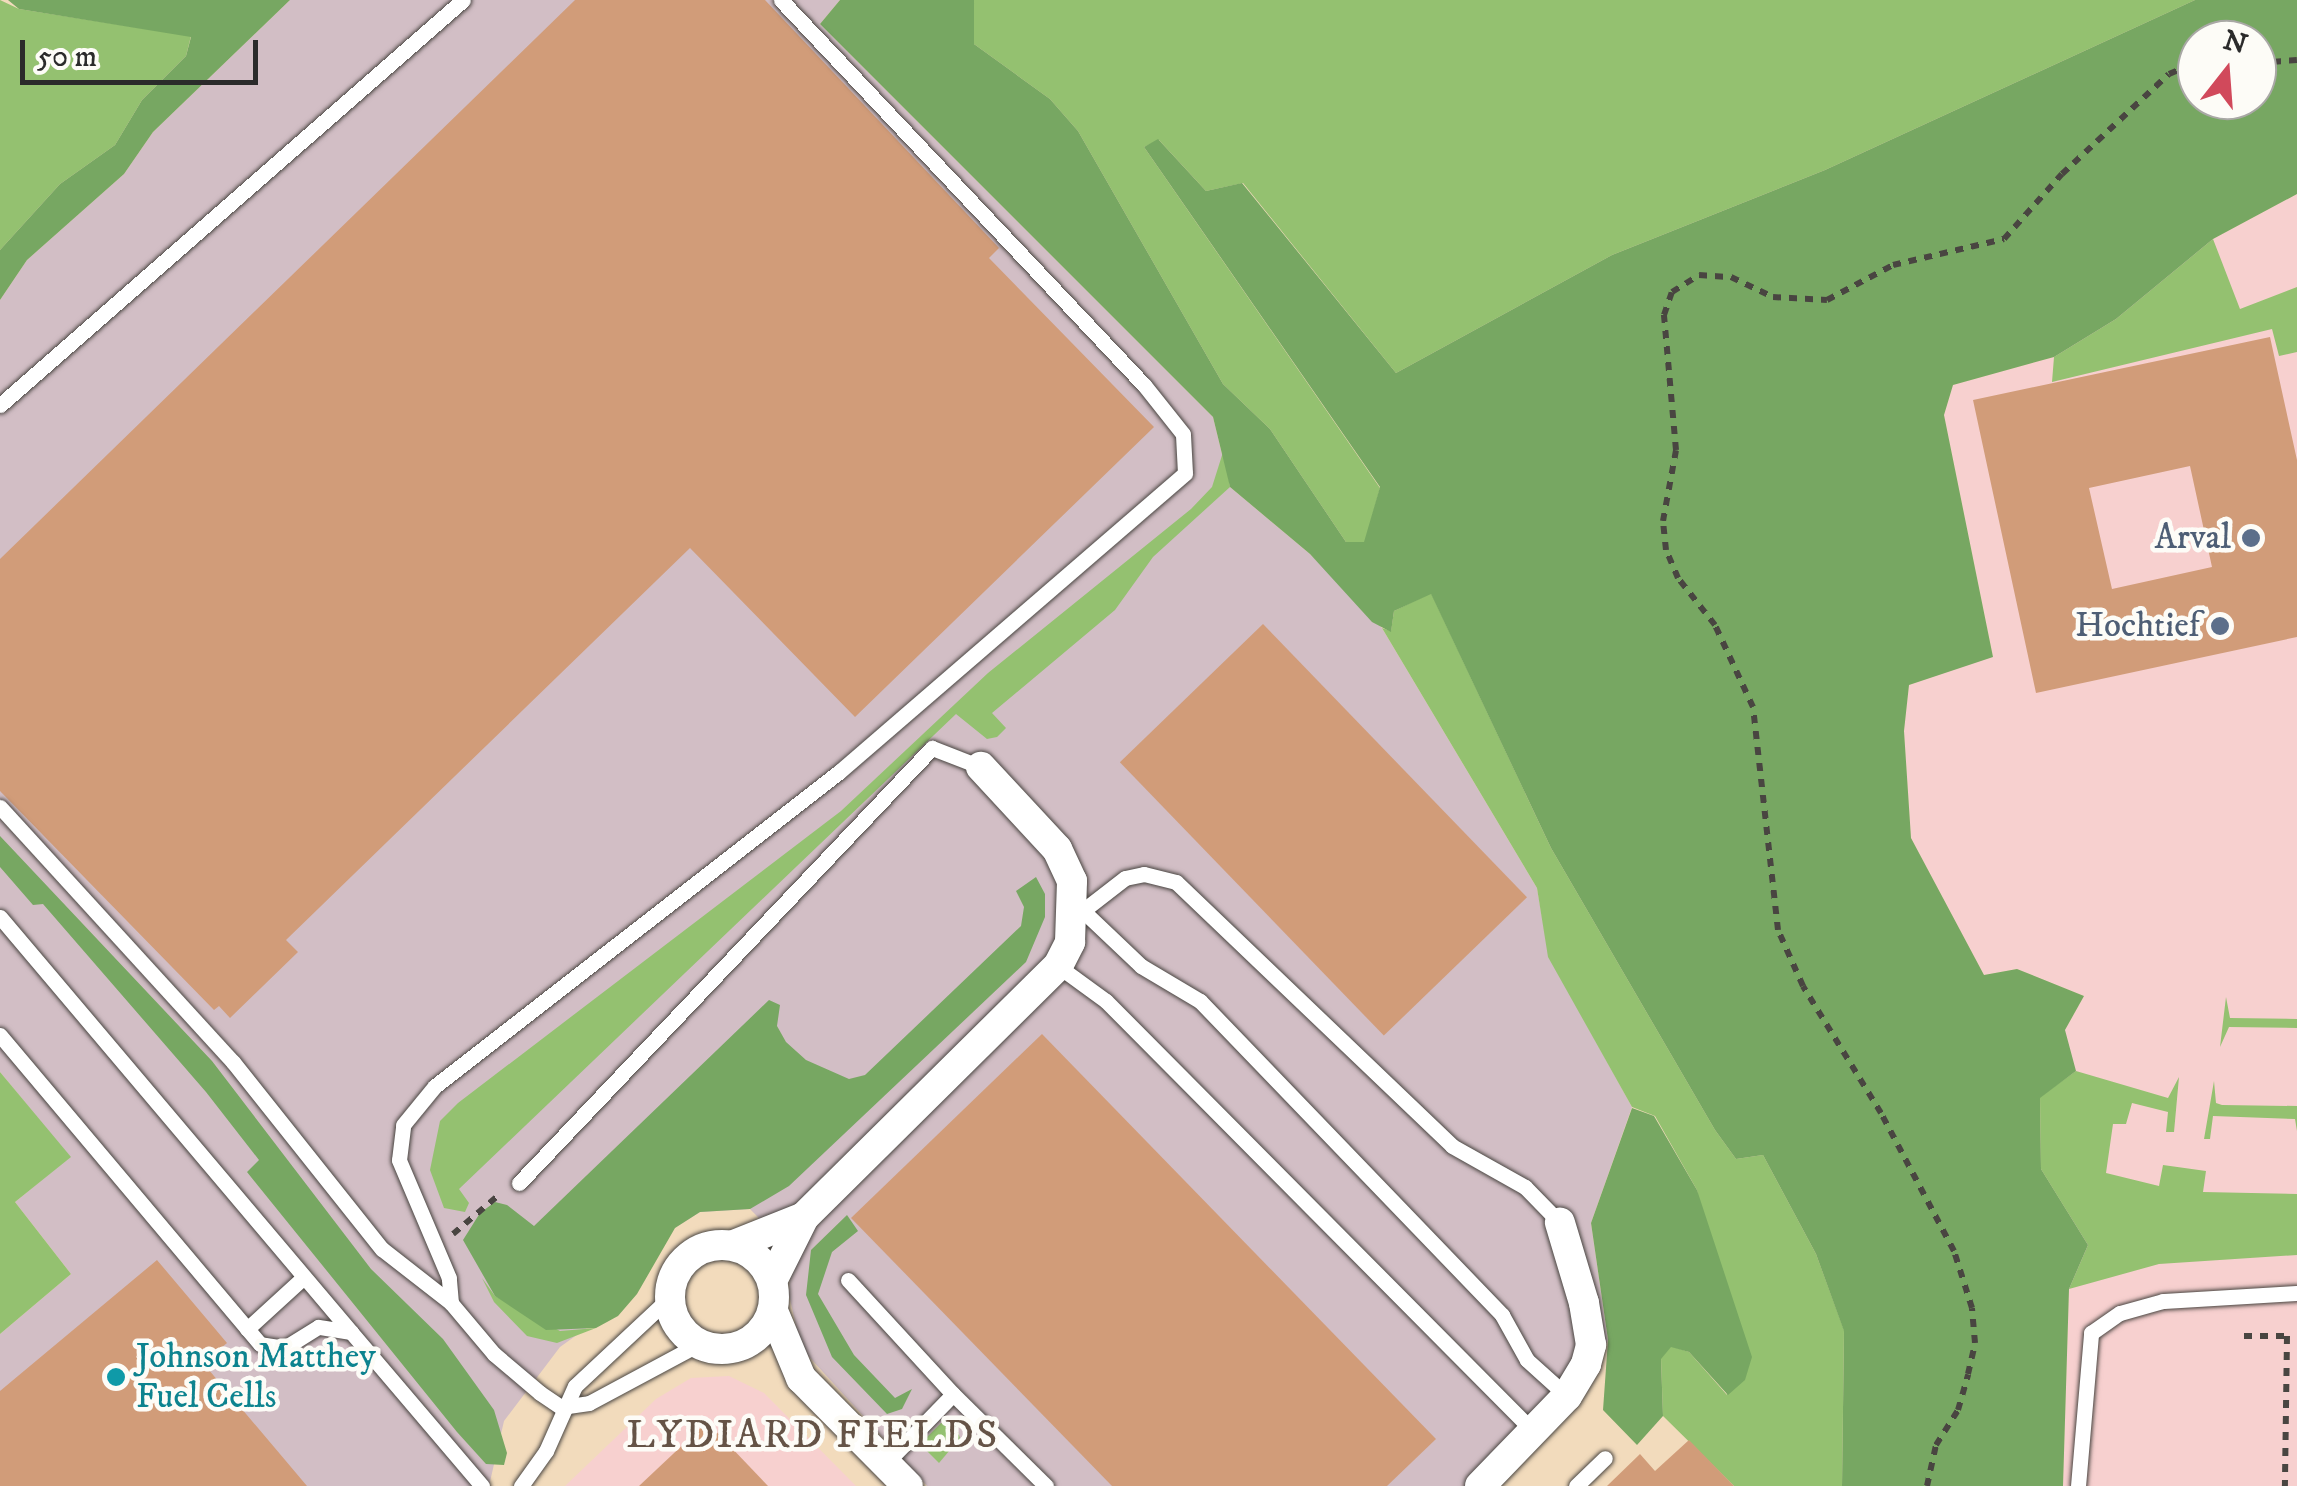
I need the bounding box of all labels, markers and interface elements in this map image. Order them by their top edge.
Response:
scale bar [25,20,262,82]
north arrow [2177,20,2277,120]
text: N [2219,23,2251,63]
text: 50 m [37,39,97,76]
place label: Arval [2154,517,2231,559]
marker: Arval [2240,527,2262,549]
place label: Hochtief [2075,605,2200,647]
marker: Hochtief [2209,615,2231,637]
place label: Johnson Matthey Fuel Cells [136,1336,376,1418]
marker: Johnson Matthey Fuel Cells [105,1366,127,1388]
district label: LYDIARD FIELDS [626,1412,1000,1460]

